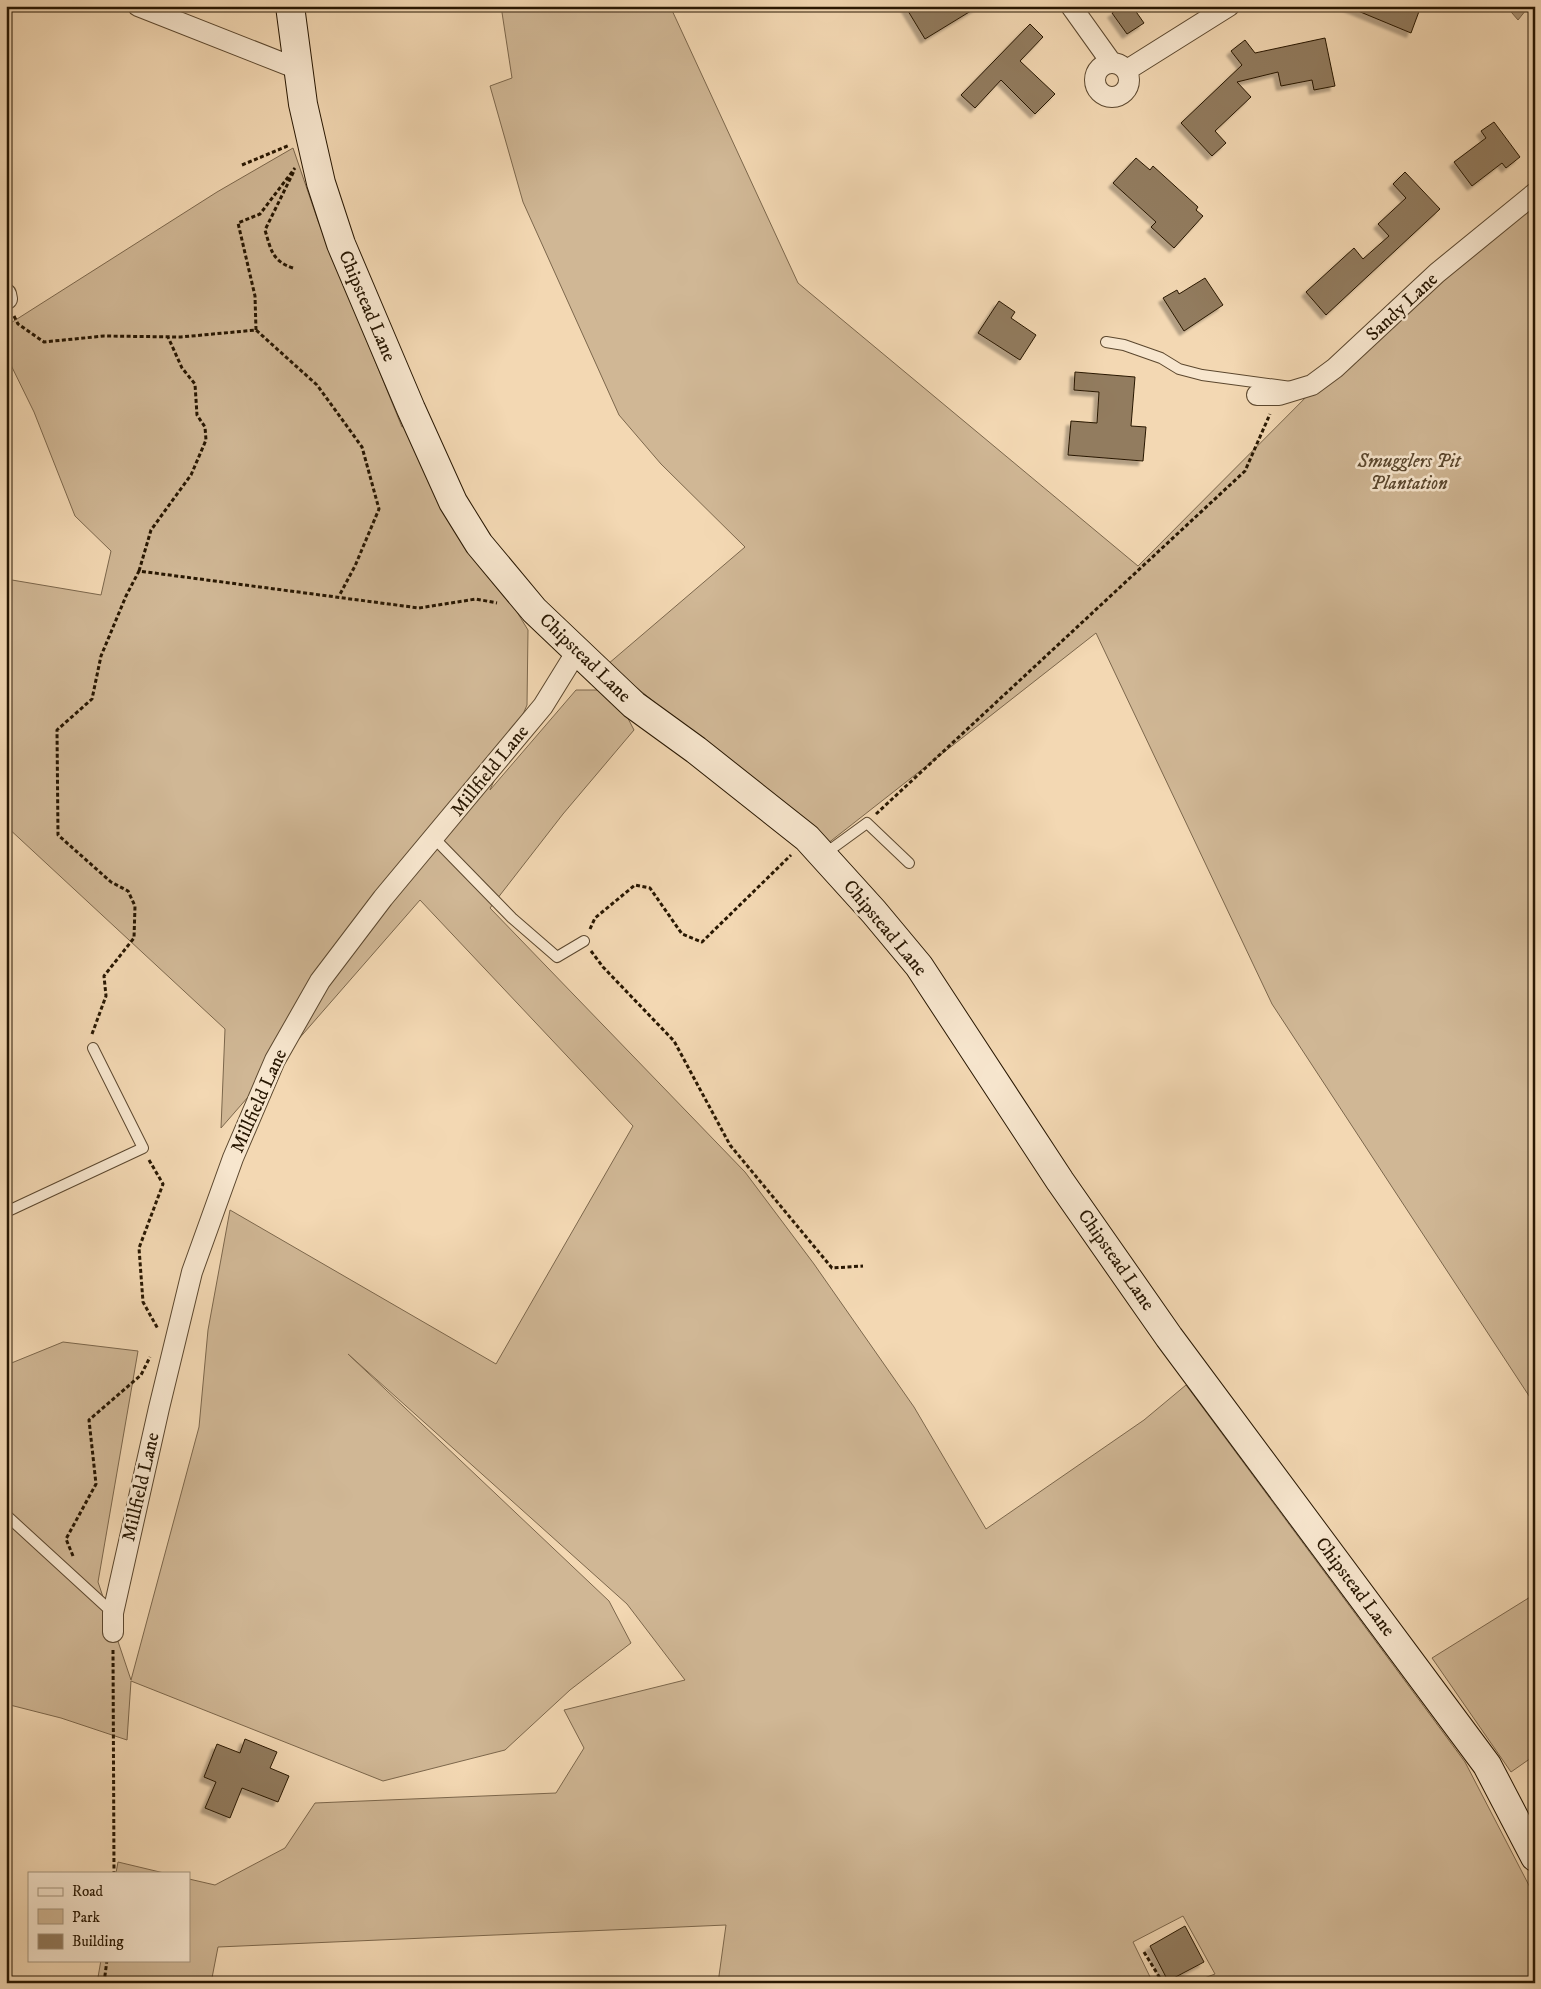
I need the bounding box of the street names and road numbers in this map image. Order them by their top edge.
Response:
street label: Chipstead Lane [333,247,401,365]
street label: Sandy Lane [1361,268,1443,346]
street label: Chipstead Lane [534,609,636,708]
street label: Millfield Lane [446,721,534,821]
street label: Chipstead Lane [838,875,932,981]
street label: Millfield Lane [226,1045,292,1156]
street label: Chipstead Lane [1073,1205,1159,1315]
street label: Millfield Lane [117,1430,165,1544]
street label: Chipstead Lane [1310,1533,1400,1641]

